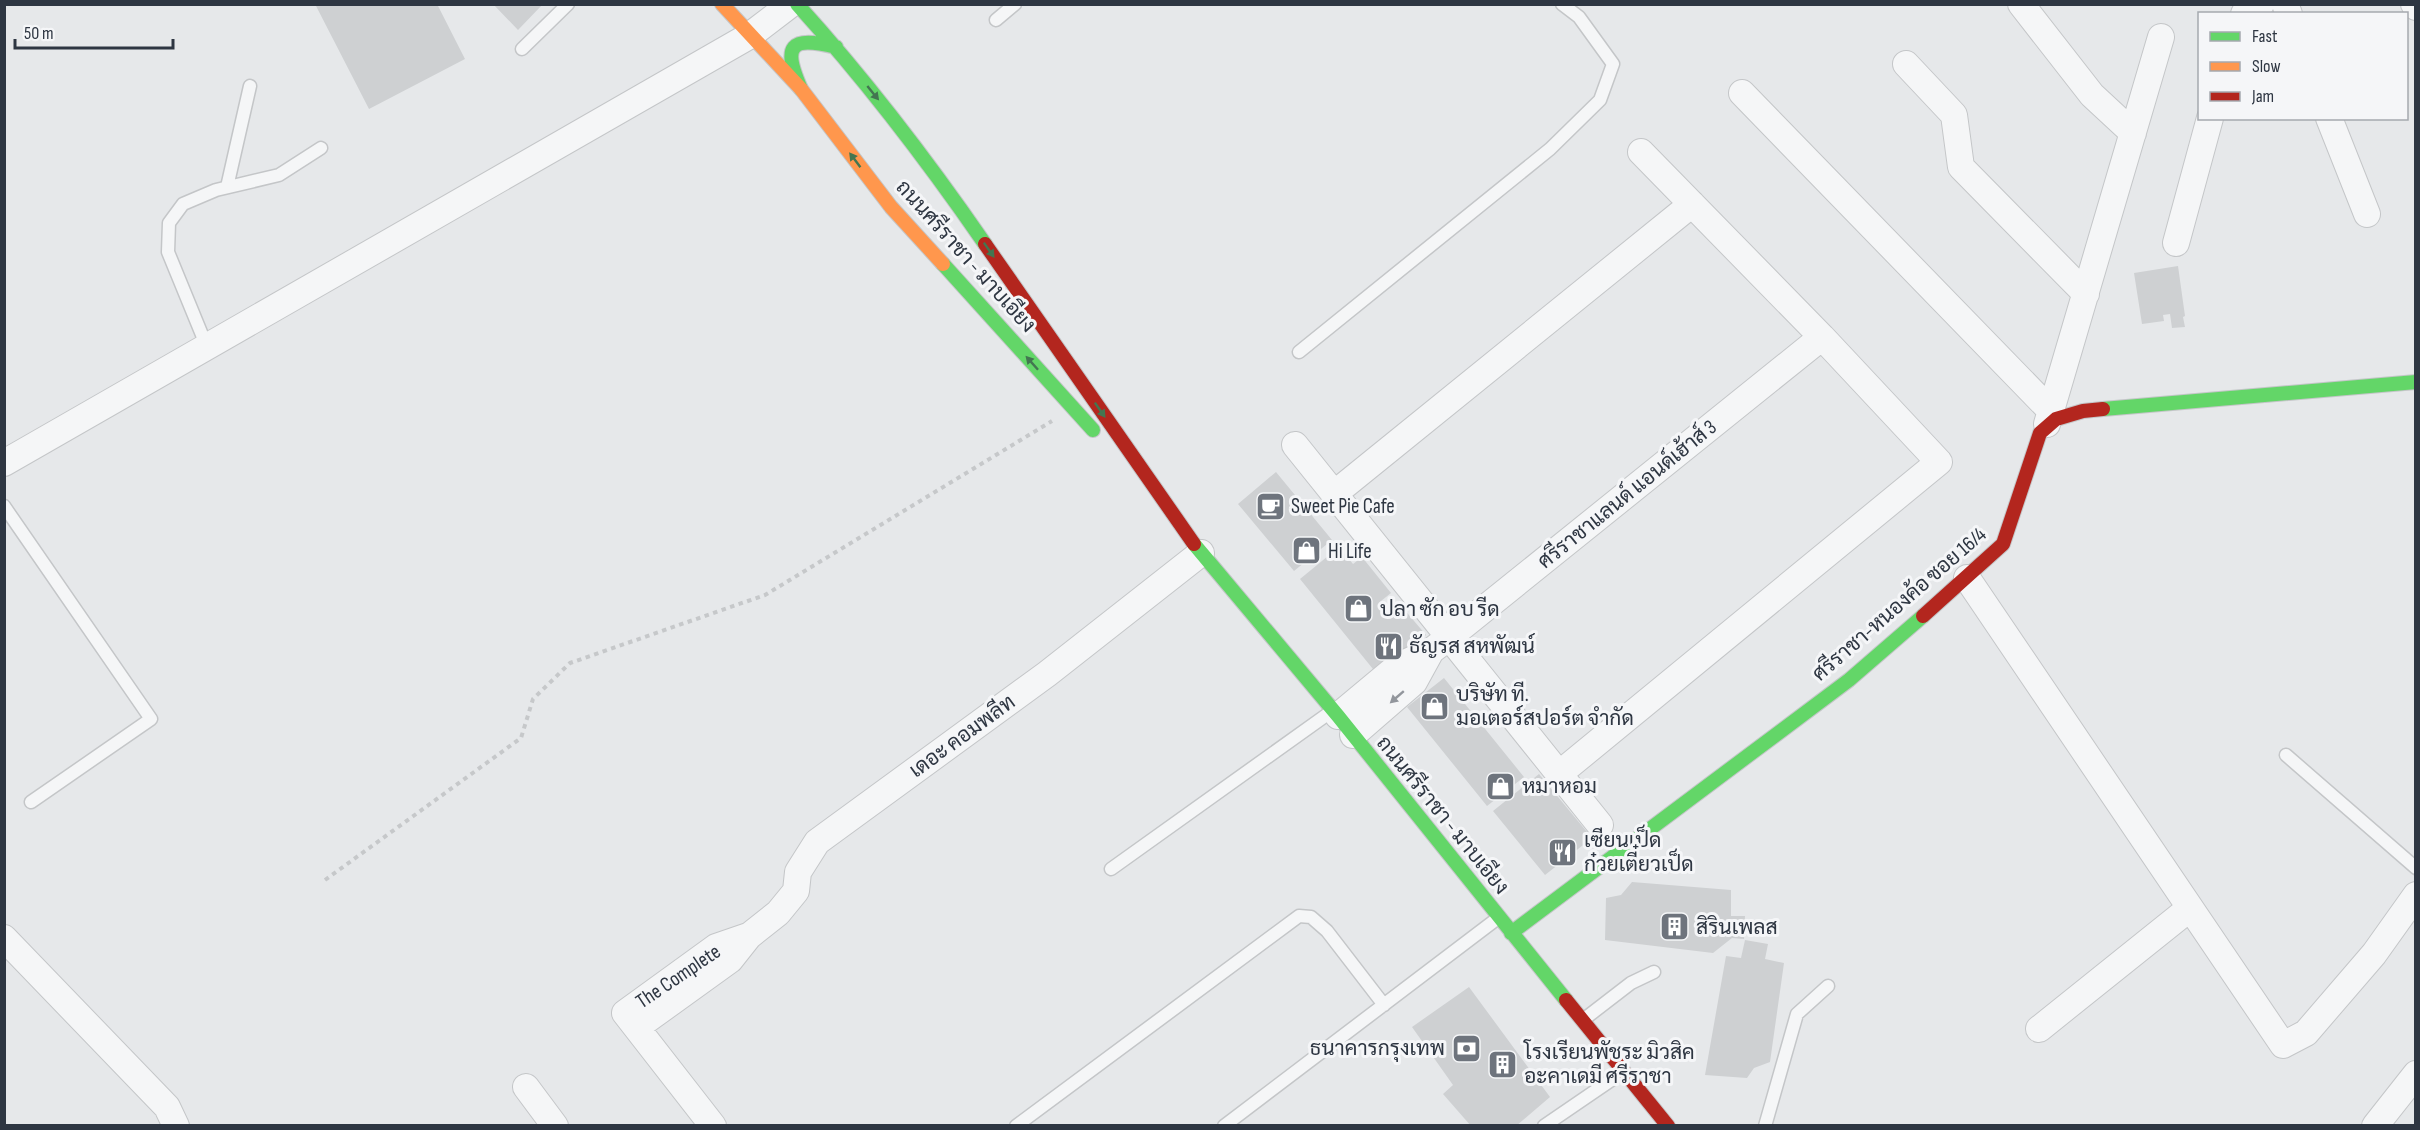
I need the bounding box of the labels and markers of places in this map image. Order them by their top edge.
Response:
cafe icon: Sweet Pie Cafe [1254,490,1286,522]
place label: Sweet Pie Cafe [1291,494,1395,519]
shop icon: Hi Life [1291,535,1323,567]
place label: Hi Life [1328,539,1372,564]
shop icon: ปลา ซัก อบ รีด [1343,593,1375,625]
place label: ปลา ซัก อบ รีด [1380,596,1500,622]
restaurant icon: ธัญรส สหพัฒน์ [1372,630,1404,662]
place label: ธัญรส สหพัฒน์ [1409,632,1535,659]
place label: บริษัท ที. มอเตอร์สปอร์ต จำกัด [1456,681,1634,731]
shop icon: บริษัท ที. มอเตอร์สปอร์ต จำกัด [1419,690,1451,722]
shop icon: หมาหอม [1485,770,1517,802]
place label: หมาหอม [1522,774,1597,799]
place label: เซียนเป็ด ก๋วยเตี๋ยวเป็ด [1584,824,1694,877]
restaurant icon: เซียนเป็ด ก๋วยเตี๋ยวเป็ด [1547,836,1579,868]
building icon: สิรินเพลส [1659,911,1691,943]
place label: สิรินเพลส [1696,915,1778,940]
bank icon: ธนาคารกรุงเทพ [1450,1032,1482,1064]
place label: ธนาคารกรุงเทพ [1310,1036,1445,1062]
place label: โรงเรียนพัชระ มิวสิค อะคาเดมี ศรีราชา [1523,1039,1695,1089]
building icon: โรงเรียนพัชระ มิวสิค อะคาเดมี ศรีราชา [1487,1048,1519,1080]

